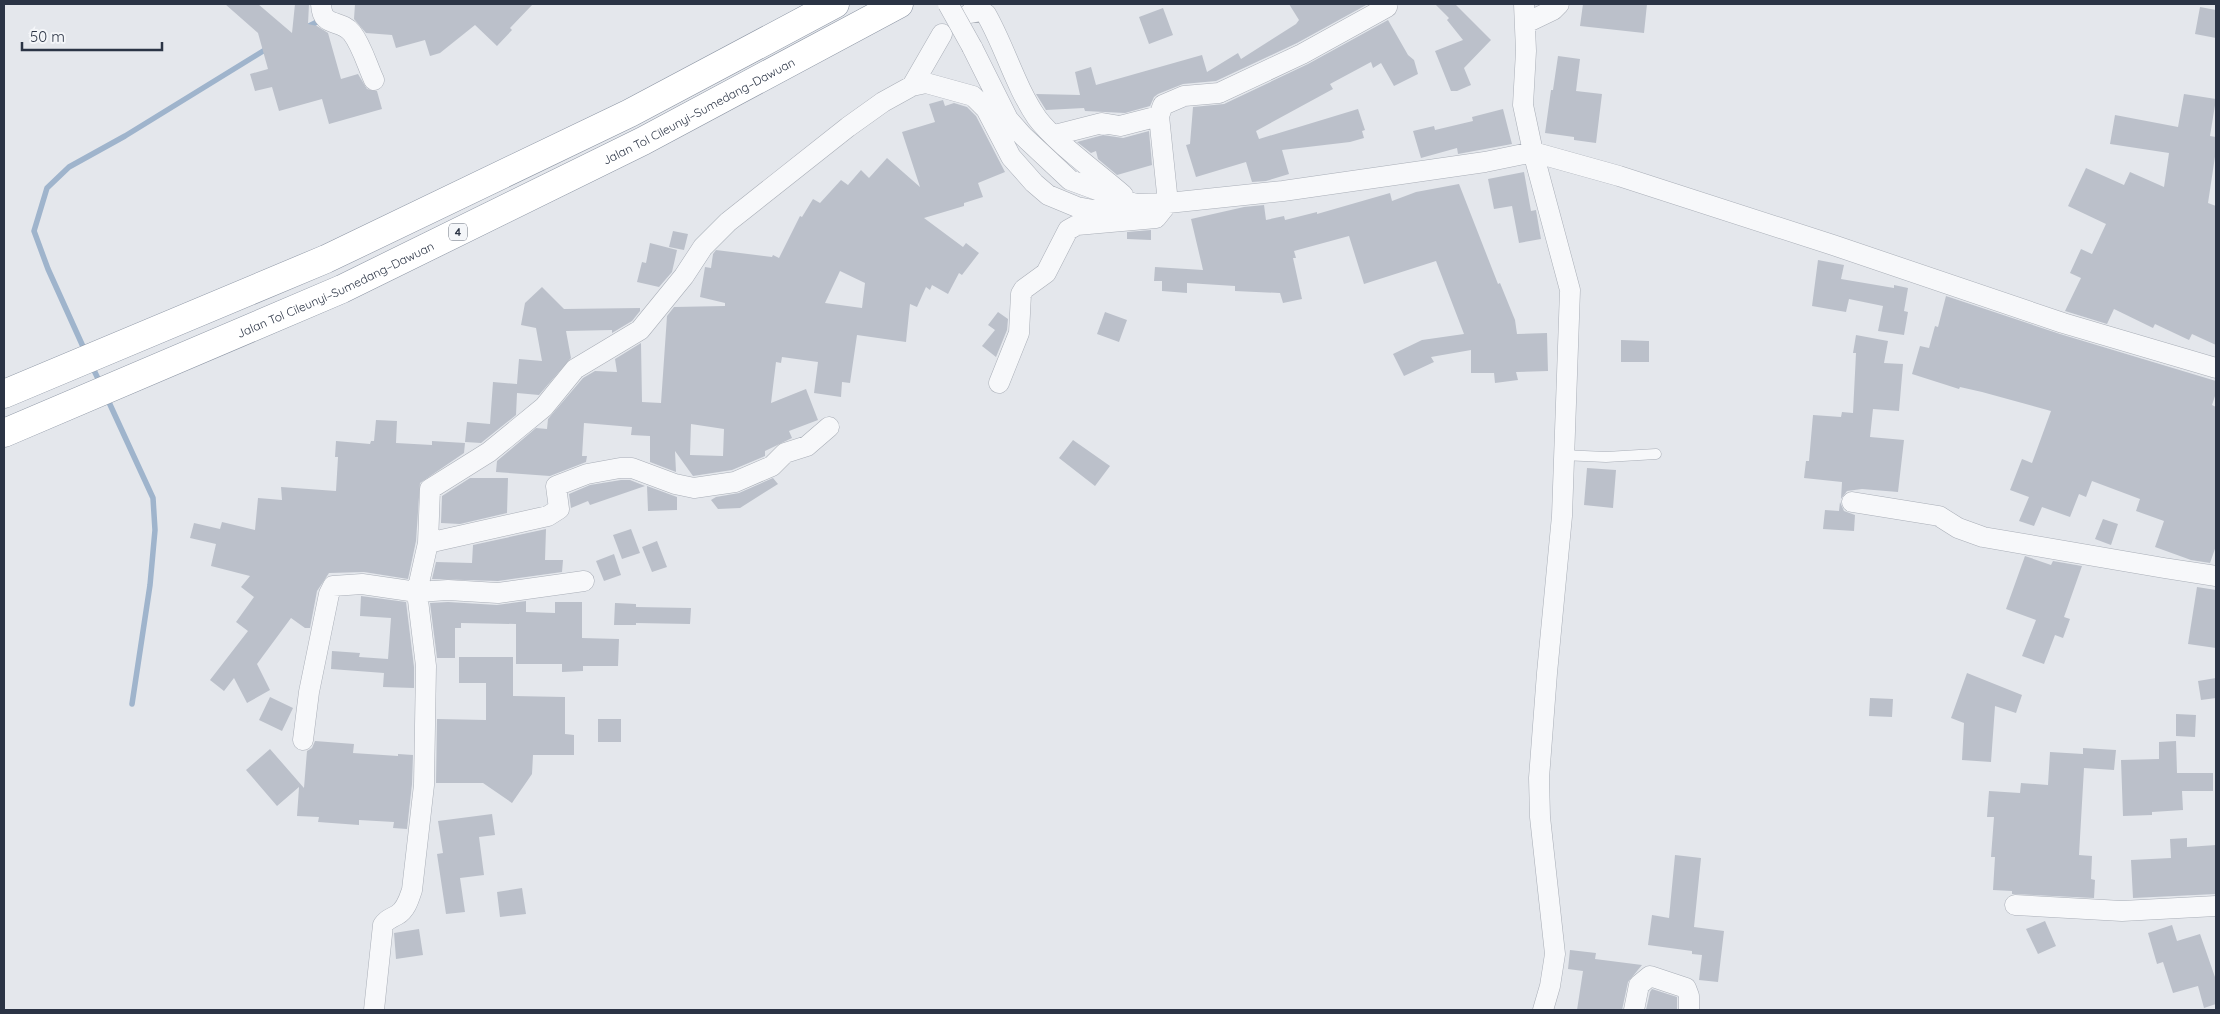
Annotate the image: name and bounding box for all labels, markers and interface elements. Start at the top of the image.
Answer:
scale bar [22,20,162,52]
text: 50 m [30,27,65,46]
street label: Jalan Tol Cileunyi–Sumedang–Dawuan [600,54,797,167]
road number: 4 [449,223,467,240]
street label: Jalan Tol Cileunyi–Sumedang–Dawuan [234,238,436,341]

